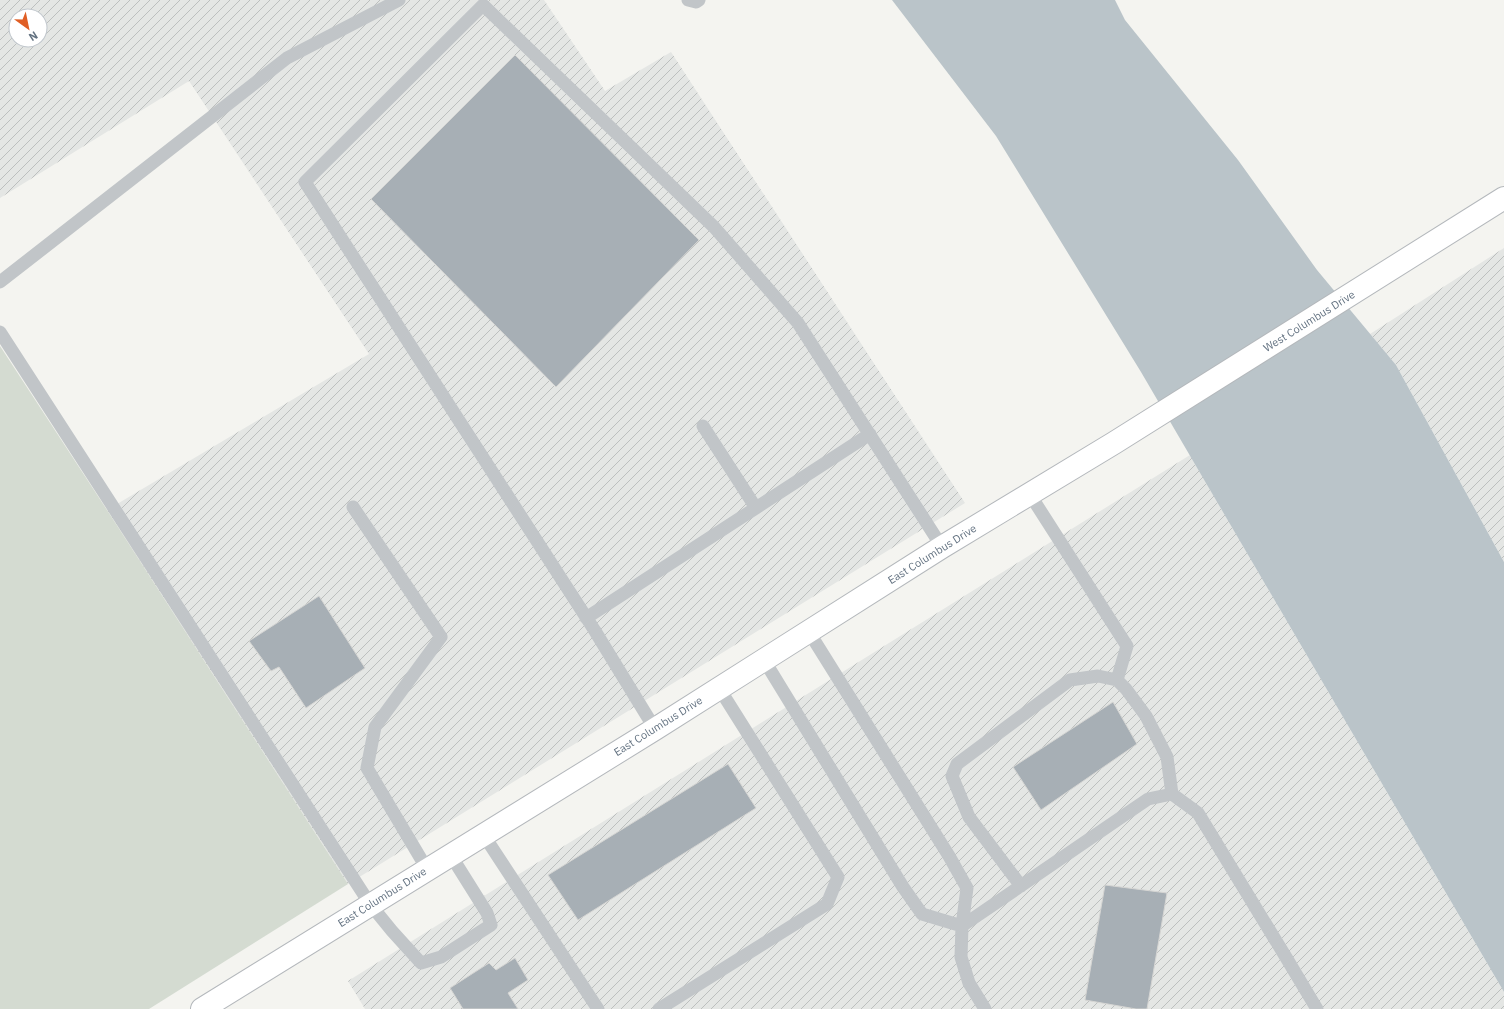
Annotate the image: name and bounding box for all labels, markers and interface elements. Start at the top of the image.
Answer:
north arrow [8,8,48,48]
text: N [26,28,41,44]
street label: West Columbus Drive [1261,287,1357,355]
street label: East Columbus Drive [885,521,979,587]
street label: East Columbus Drive [611,693,705,759]
street label: East Columbus Drive [335,864,429,930]

